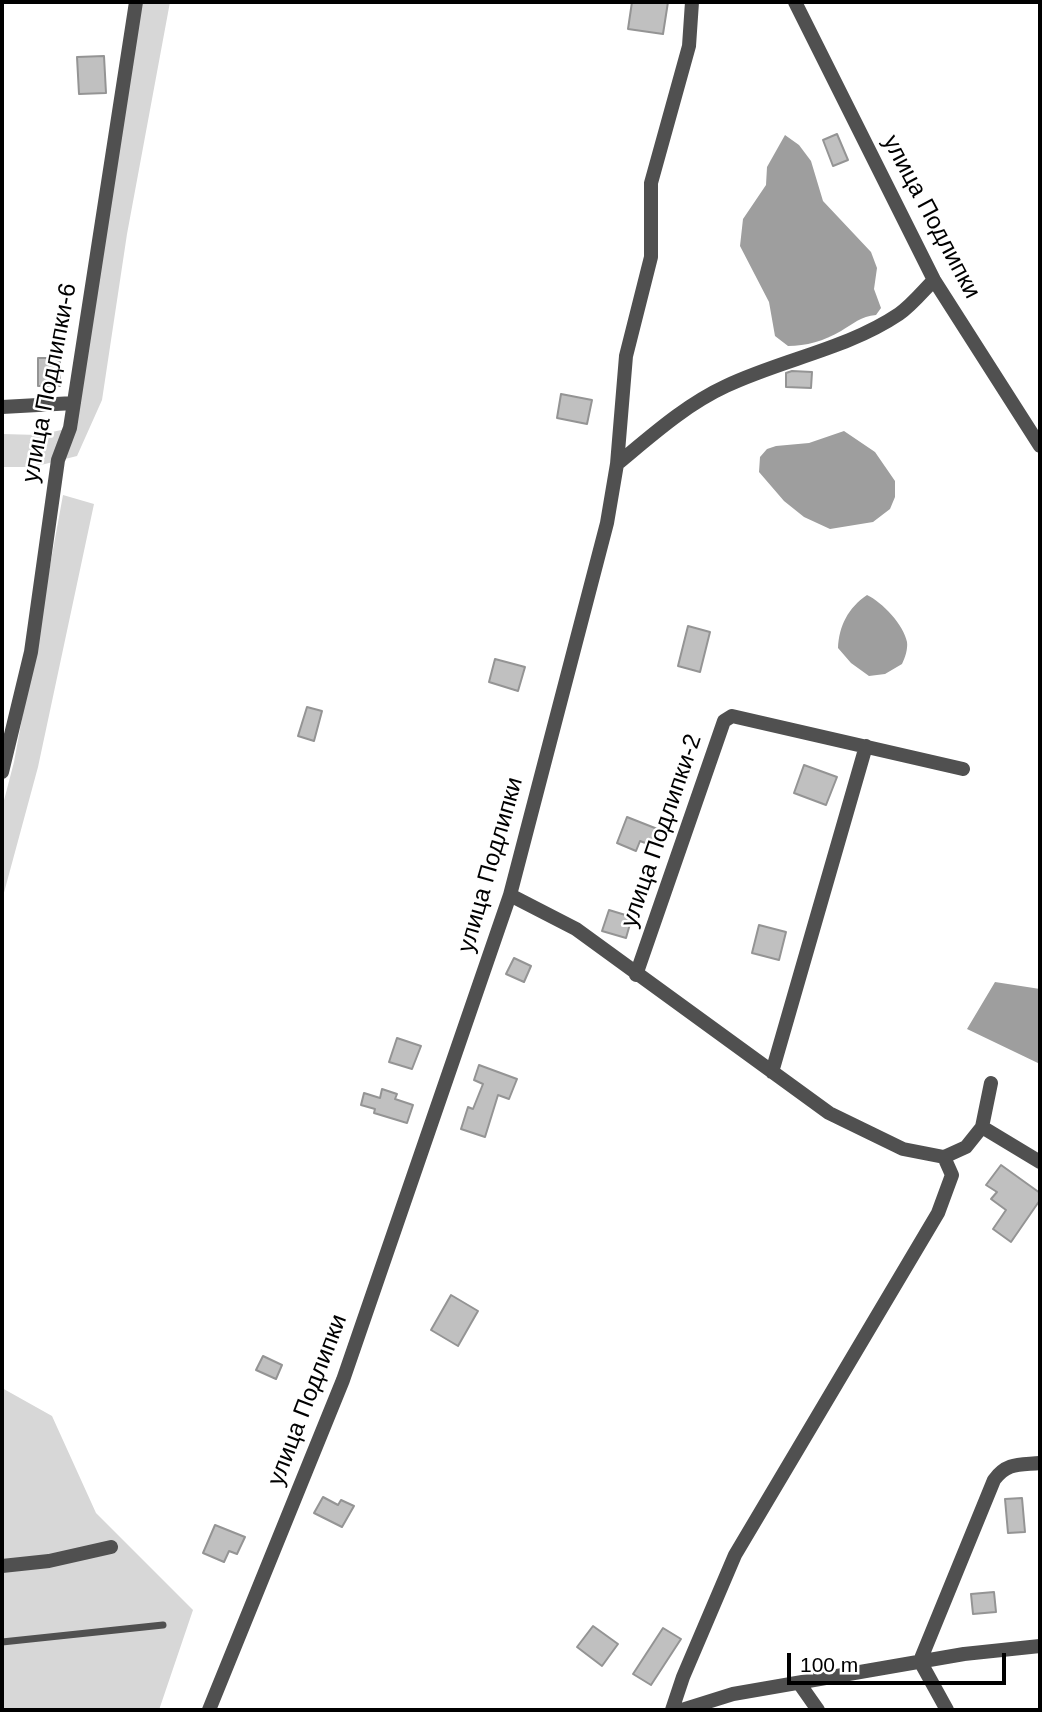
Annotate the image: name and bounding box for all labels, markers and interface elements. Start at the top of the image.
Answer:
street label: улица Подлипки [876,130,986,304]
street label: улица Подлипки-6 [17,281,83,485]
street label: улица Подлипки-2 [615,731,709,931]
street label: улица Подлипки [452,774,530,956]
street label: улица Подлипки [262,1310,354,1490]
scale bar [790,1638,1009,1682]
text: 100 m [800,1653,858,1676]

